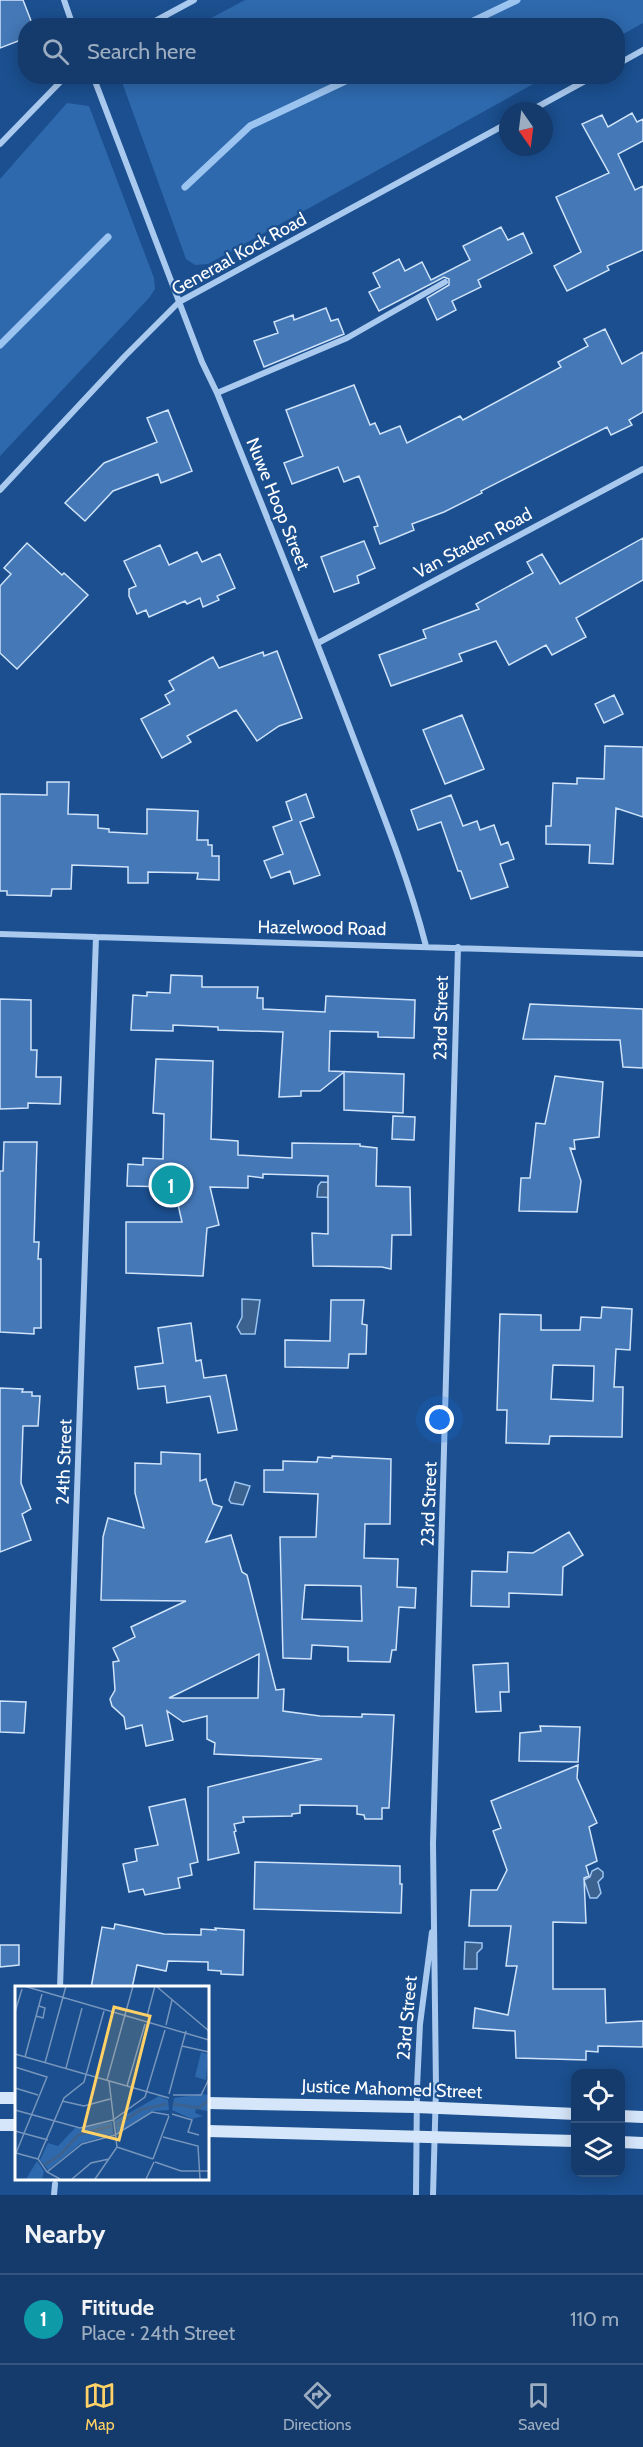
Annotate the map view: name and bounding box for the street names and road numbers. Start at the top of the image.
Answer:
street label: Generaal Kock Road [168,208,310,300]
street label: Nuwe Hoop Street [241,435,315,573]
street label: Van Staden Road [410,503,536,583]
street label: Hazelwood Road [257,916,387,940]
street label: 23rd Street [429,975,453,1061]
street label: 24th Street [52,1419,76,1505]
street label: 23rd Street [417,1461,441,1547]
street label: 23rd Street [392,1975,422,2061]
street label: Justice Mahomed Street [300,2075,483,2103]

